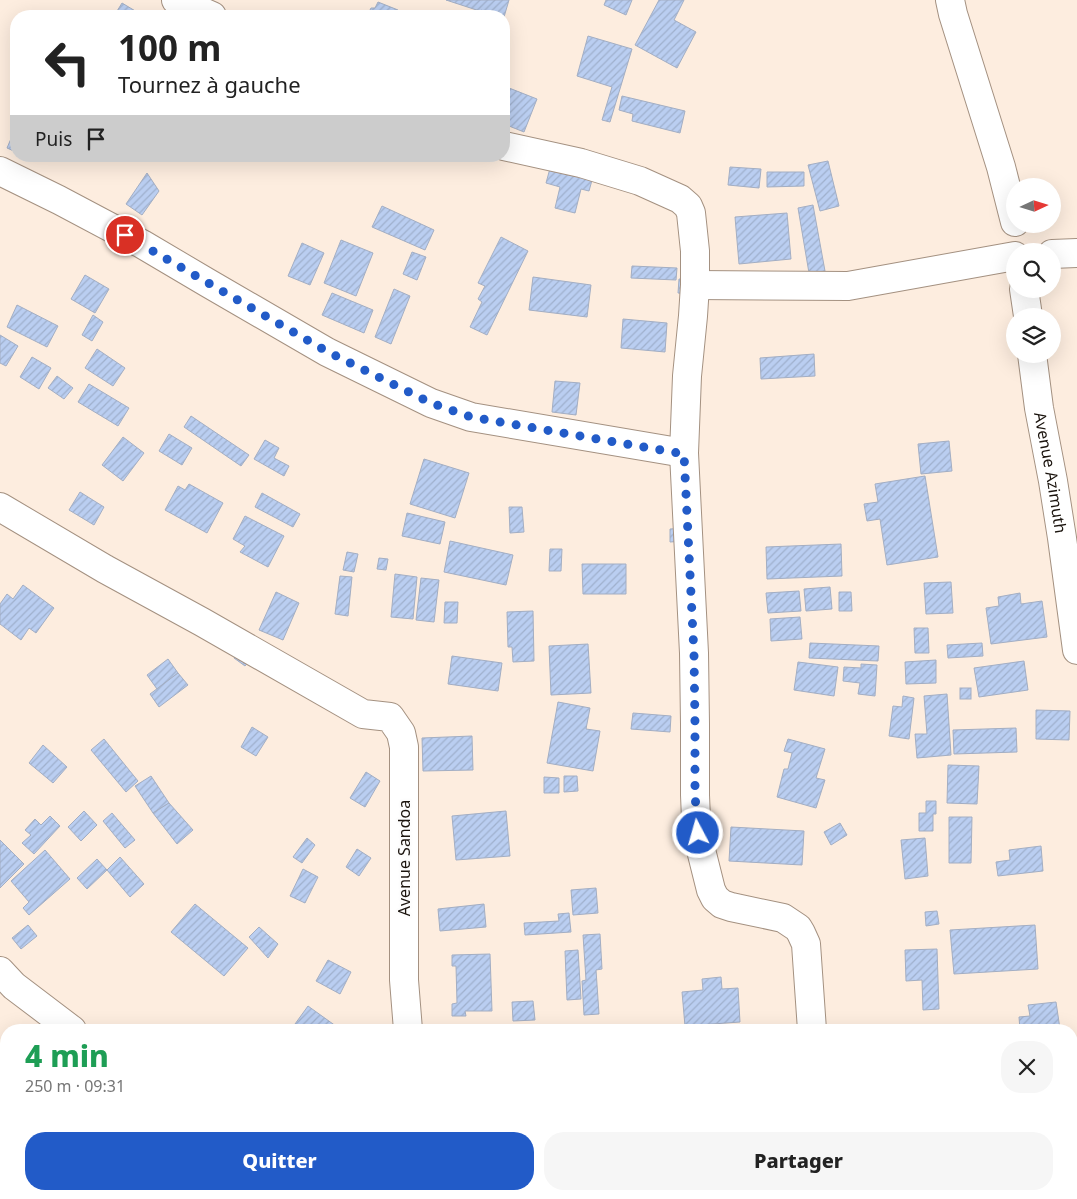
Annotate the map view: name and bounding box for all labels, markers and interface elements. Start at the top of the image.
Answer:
text: 100 m [118,24,221,71]
icon: left [35,30,100,95]
text: Tournez à gauche [118,69,301,99]
icon: arrive [82,125,110,153]
text: Puis [35,126,72,152]
north arrow [1006,178,1061,232]
map controls [1006,178,1061,363]
pin [104,214,146,256]
icon: arrive [111,221,139,249]
button: search [1006,243,1061,298]
button: layers [1006,308,1061,363]
street label: Avenue Azimuth [1029,410,1072,535]
street label: Avenue Sandoa [393,800,415,916]
position arrow [671,806,723,858]
text: 4 min [25,1035,109,1076]
button: close [1001,1041,1053,1093]
text: 250 m · 09:31 [25,1075,125,1097]
button: Quitter [25,1132,534,1190]
button: Partager [544,1132,1053,1190]

